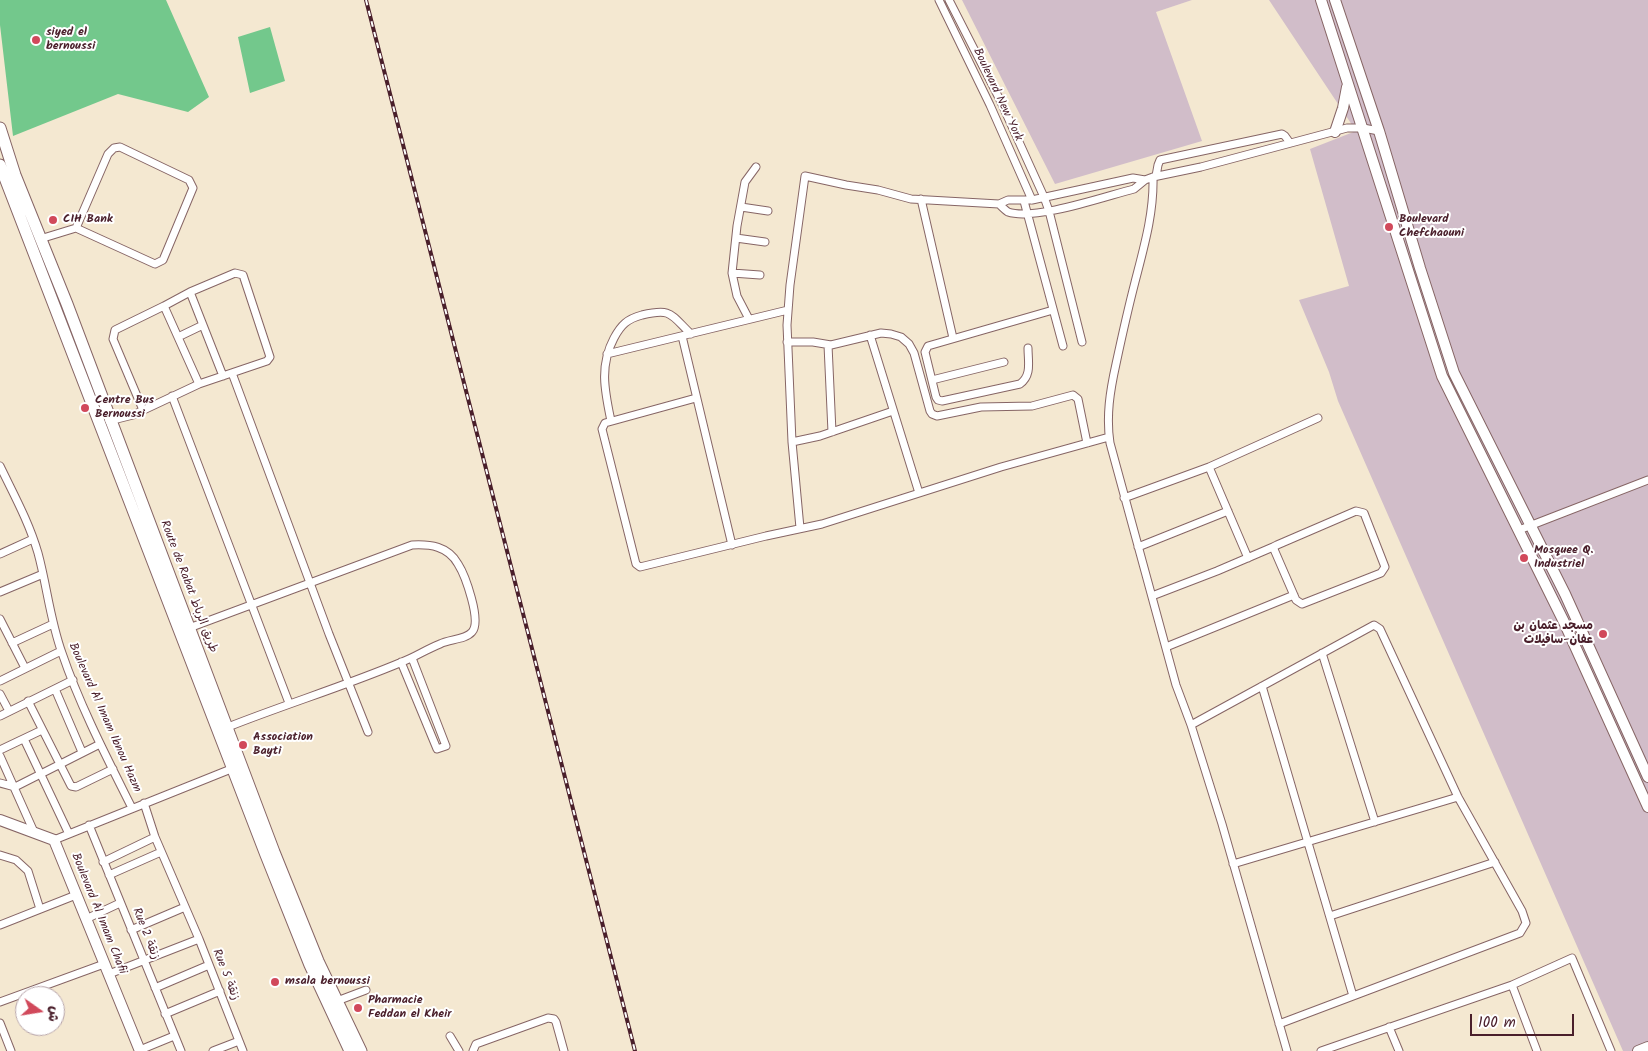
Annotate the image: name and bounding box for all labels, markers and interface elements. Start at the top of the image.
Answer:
place label: siyed el bernoussi [46,26,95,54]
marker: siyed el bernoussi [30,34,42,46]
street label: Boulevard New York [969,46,1025,144]
place label: CIH Bank [63,213,113,227]
place label: Boulevard Chefchaouni [1399,213,1464,241]
marker: CIH Bank [47,214,59,226]
marker: Boulevard Chefchaouni [1383,221,1395,233]
place label: Centre Bus Bernoussi [95,394,154,422]
marker: Centre Bus Bernoussi [79,402,91,414]
street label: Route de Rabat طريق الرباط [156,519,220,655]
place label: Mosquee Q. Industriel [1534,544,1593,572]
marker: Mosquee Q. Industriel [1518,552,1530,564]
place label: مسجد عثمان بن عفان-سافيلات [1513,620,1593,648]
marker: مسجد عثمان بن عفان-سافيلات [1597,628,1609,640]
street label: Boulevard Al Imam Ibnou Hazm [64,641,144,795]
place label: Association Bayti [253,731,313,759]
marker: Association Bayti [237,739,249,751]
street label: Boulevard Al Imam Chafii [67,851,129,977]
street label: Rue 2 زنقة [128,906,162,962]
street label: Rue 5 زنقة [208,947,242,1003]
place label: msala bernoussi [285,975,370,989]
marker: msala bernoussi [269,976,281,988]
north arrow [15,986,65,1036]
place label: Pharmacie Feddan el Kheir [368,994,452,1022]
marker: Pharmacie Feddan el Kheir [352,1002,364,1014]
text: ش [41,1004,66,1024]
scale bar [1473,1004,1577,1036]
text: 100 m [1478,1011,1516,1035]

